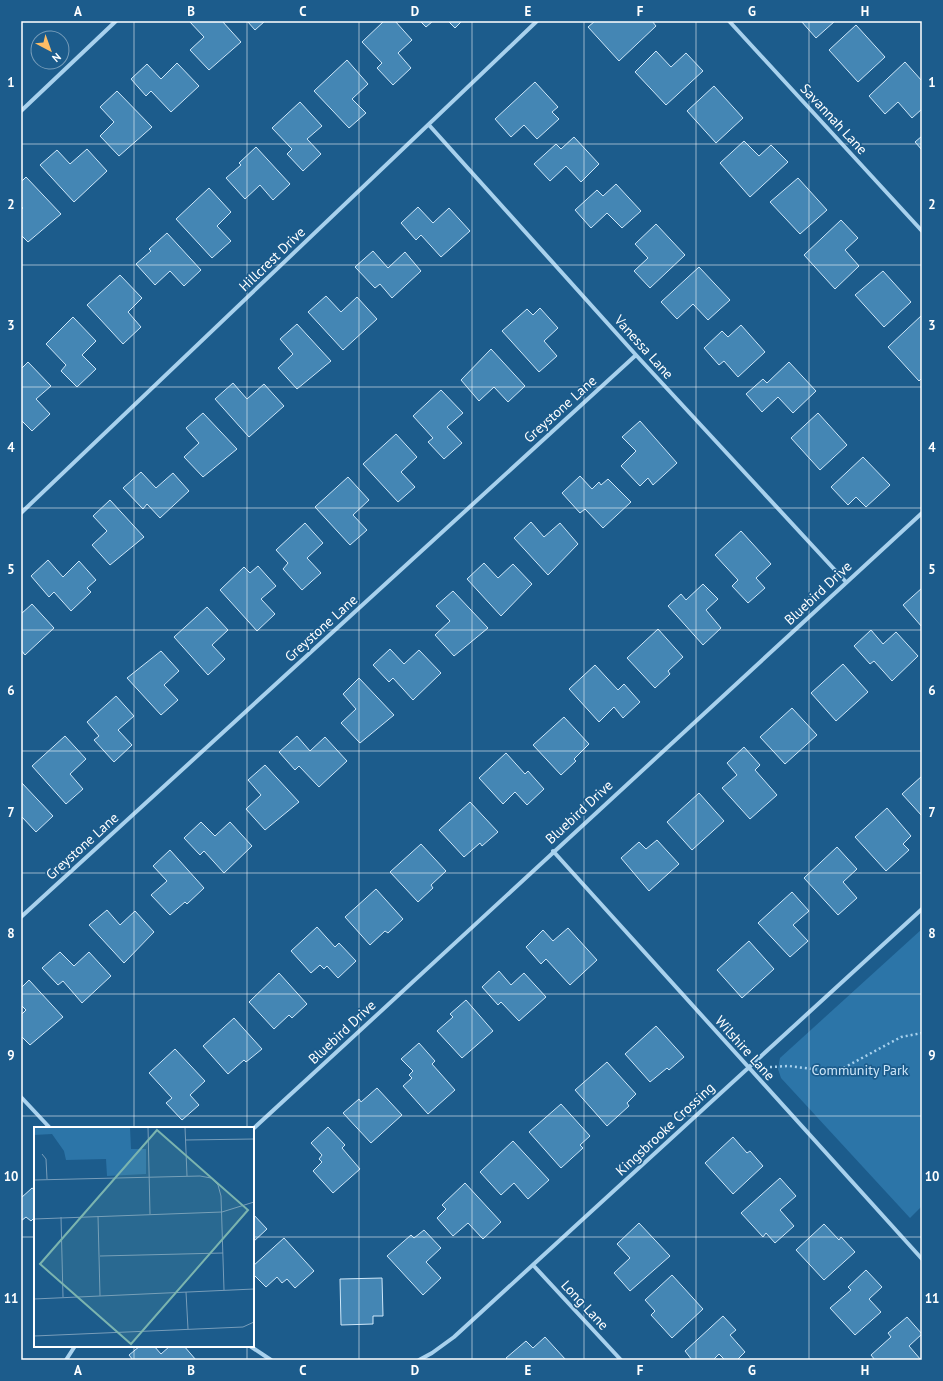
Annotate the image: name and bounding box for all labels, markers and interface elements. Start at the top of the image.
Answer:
text: A [74,3,82,20]
text: B [187,3,195,20]
text: C [299,3,307,20]
text: D [411,3,419,20]
text: E [525,3,532,20]
text: F [637,3,644,20]
text: G [748,3,756,20]
text: H [861,3,869,20]
north arrow [30,30,70,70]
text: N [49,50,64,65]
text: 1 [7,74,15,91]
text: 1 [928,74,936,91]
street label: Savannah Lane [797,80,871,158]
text: 2 [7,196,15,213]
text: 2 [928,196,936,213]
street label: Hillcrest Drive [235,223,309,295]
street label: Vanessa Lane [610,310,677,383]
text: 3 [7,317,15,334]
text: 3 [928,317,936,334]
street label: Greystone Lane [520,372,600,446]
text: 4 [7,439,15,456]
text: 4 [928,439,936,456]
street label: Bluebird Drive [781,557,855,629]
text: 5 [7,561,15,578]
text: 5 [928,561,936,578]
street label: Greystone Lane [281,591,361,665]
text: 6 [7,682,15,699]
text: 6 [928,682,936,699]
street label: Bluebird Drive [542,776,616,848]
text: 7 [7,804,15,821]
text: 7 [928,804,936,821]
street label: Greystone Lane [42,809,122,883]
text: 8 [7,925,15,942]
text: 8 [928,925,936,942]
street label: Bluebird Drive [305,996,379,1068]
street label: Wilshire Lane [711,1012,779,1084]
text: 9 [7,1047,15,1064]
text: 9 [928,1047,936,1064]
park label: Community Park [812,1061,909,1079]
street label: Kingsbrooke Crossing [612,1078,718,1180]
inset map [34,1127,254,1347]
text: 10 [4,1168,18,1185]
text: 10 [925,1168,939,1185]
street label: Long Lane [557,1276,613,1334]
text: 11 [4,1290,18,1307]
text: 11 [925,1290,939,1307]
text: A [74,1362,82,1379]
text: B [187,1362,195,1379]
text: C [299,1362,307,1379]
text: D [411,1362,419,1379]
text: E [525,1362,532,1379]
text: F [637,1362,644,1379]
text: G [748,1362,756,1379]
text: H [861,1362,869,1379]

